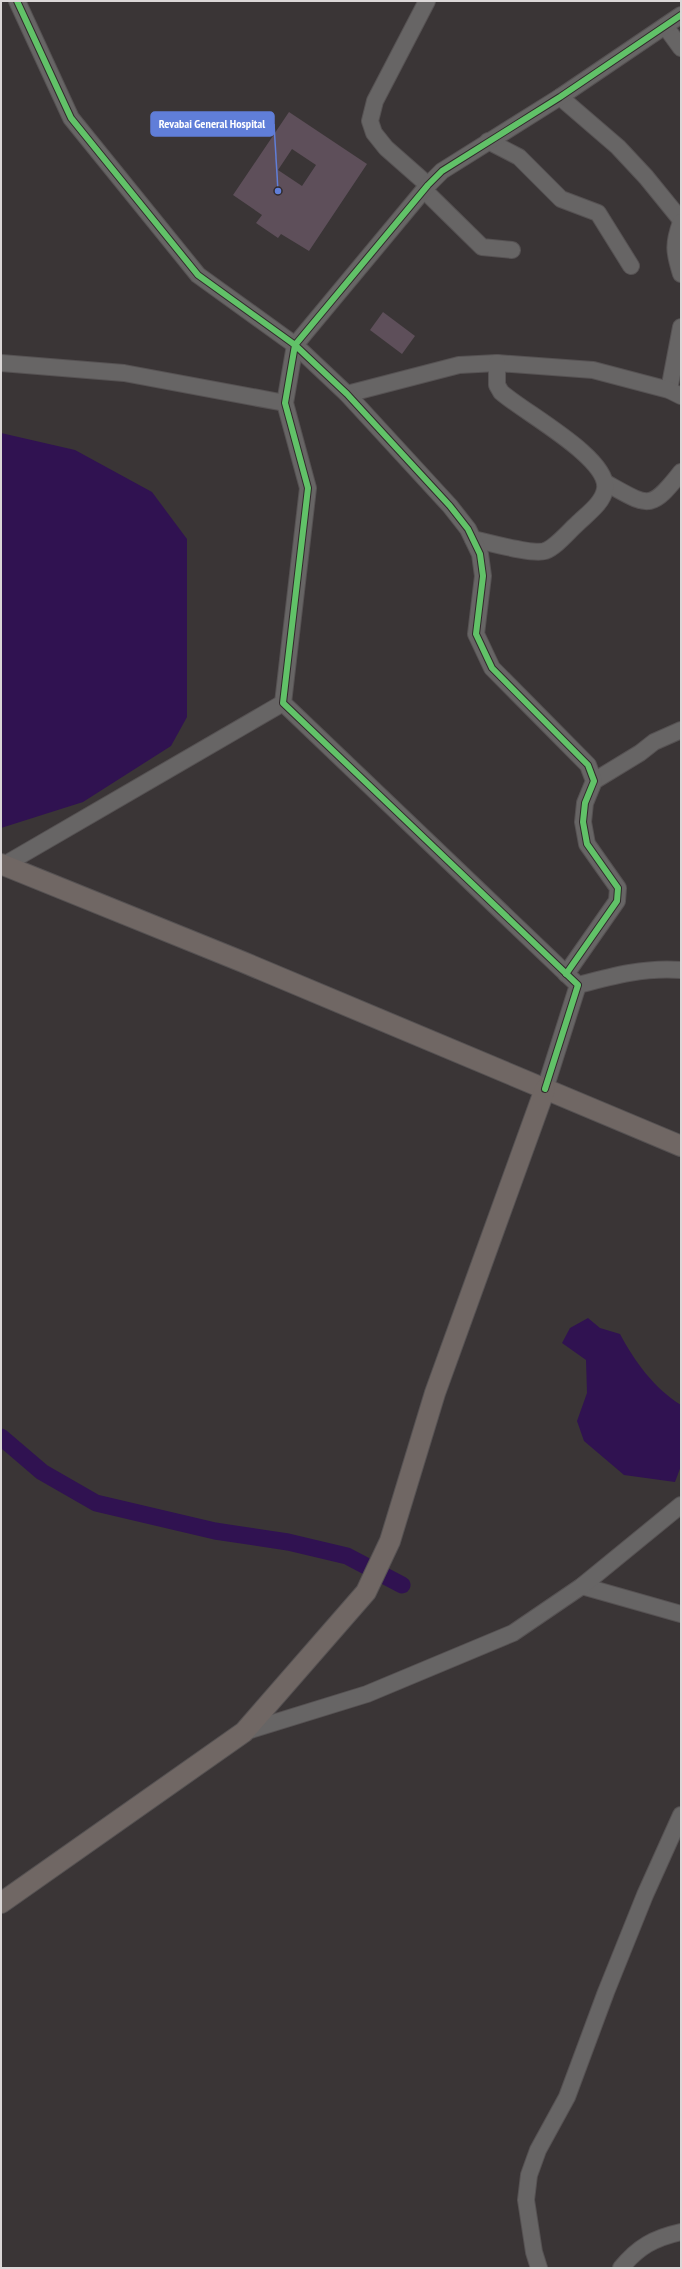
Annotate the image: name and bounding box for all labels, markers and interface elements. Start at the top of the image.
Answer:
callout: Revabai General Hospital [151,112,274,136]
text: Revabai General Hospital [159,116,265,131]

